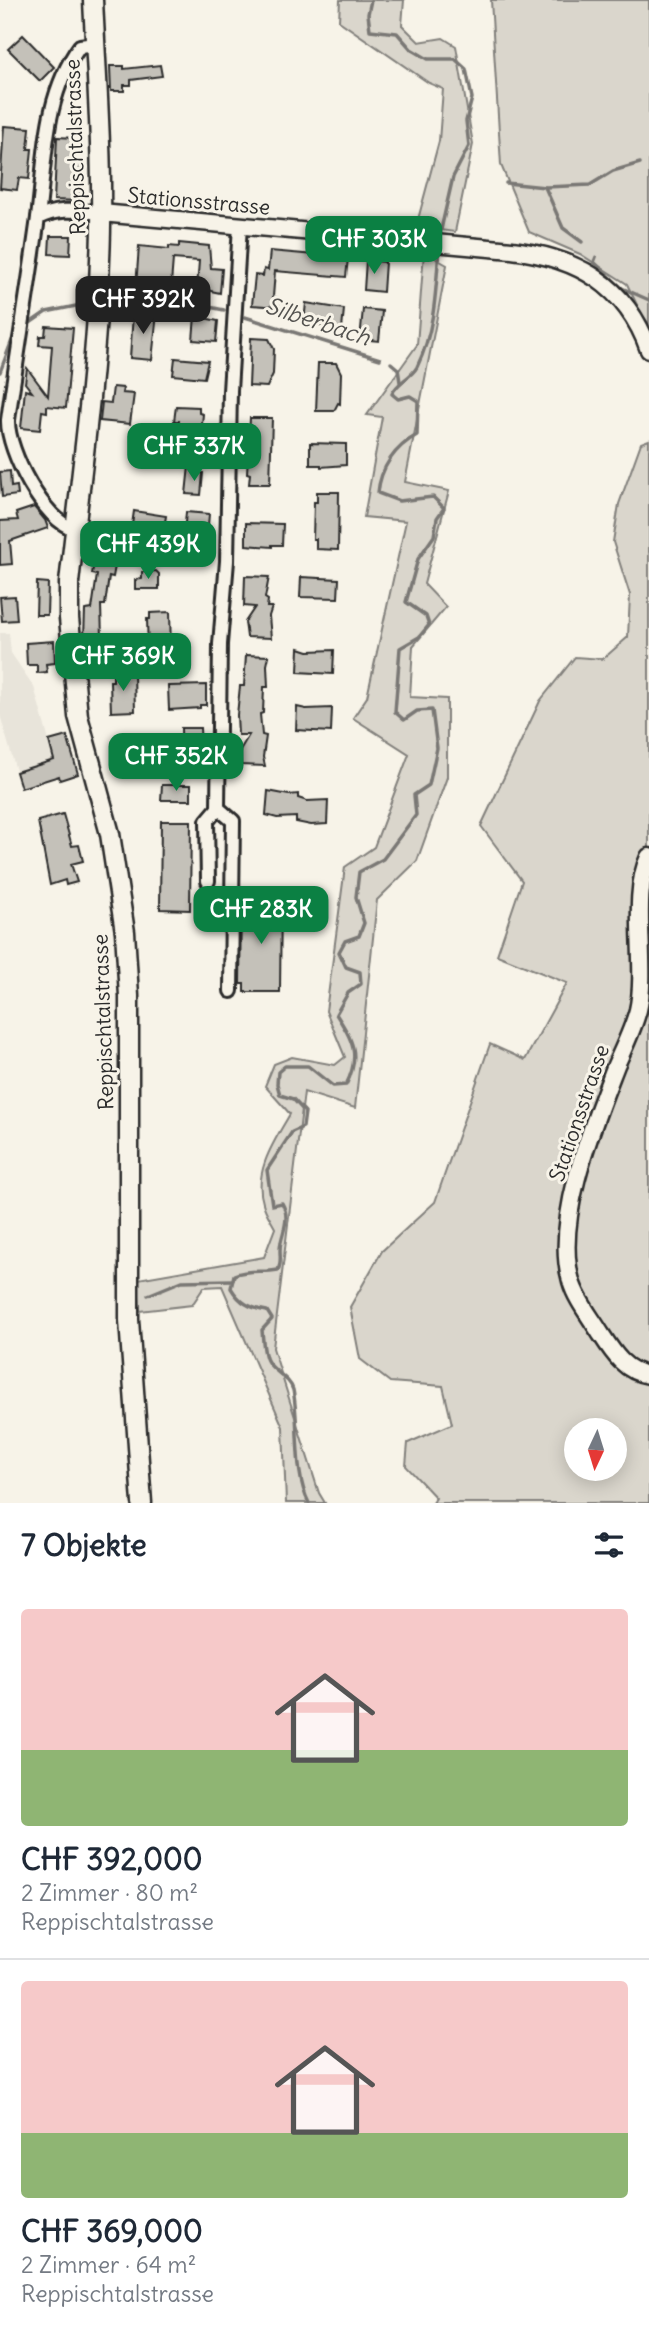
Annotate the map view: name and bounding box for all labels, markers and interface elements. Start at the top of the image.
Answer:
street label: Reppischtalstrasse [58,58,92,236]
street label: Stationsstrasse [127,181,271,221]
pin: CHF 303K [302,216,446,276]
text: CHF 303K [321,224,427,253]
pin: CHF 392K [71,276,215,336]
text: CHF 392K [91,284,195,313]
water label: Silberbach [262,290,375,352]
pin: CHF 337K [122,424,266,483]
text: CHF 337K [143,431,245,460]
pin: CHF 439K [76,522,220,581]
text: CHF 439K [96,529,200,558]
pin: CHF 369K [51,634,195,693]
text: CHF 369K [71,641,175,670]
pin: CHF 352K [104,734,248,793]
text: CHF 352K [124,741,228,770]
pin: CHF 283K [189,886,333,946]
text: CHF 283K [209,894,313,923]
street label: Reppischtalstrasse [86,933,120,1111]
street label: Stationsstrasse [543,1041,615,1185]
north arrow [564,1418,626,1480]
map controls [564,1418,627,1481]
text: 7 Objekte [21,1526,147,1564]
icon: filters [590,1526,628,1564]
icon: home [262,1655,388,1781]
text: CHF 392,000 [21,1840,202,1878]
text: 2 Zimmer · 80 m² [21,1878,198,1907]
text: Reppischtalstrasse [21,1907,214,1936]
icon: home [262,2027,388,2153]
text: CHF 369,000 [21,2212,203,2250]
text: 2 Zimmer · 64 m² [21,2250,196,2279]
text: Reppischtalstrasse [21,2279,214,2308]

